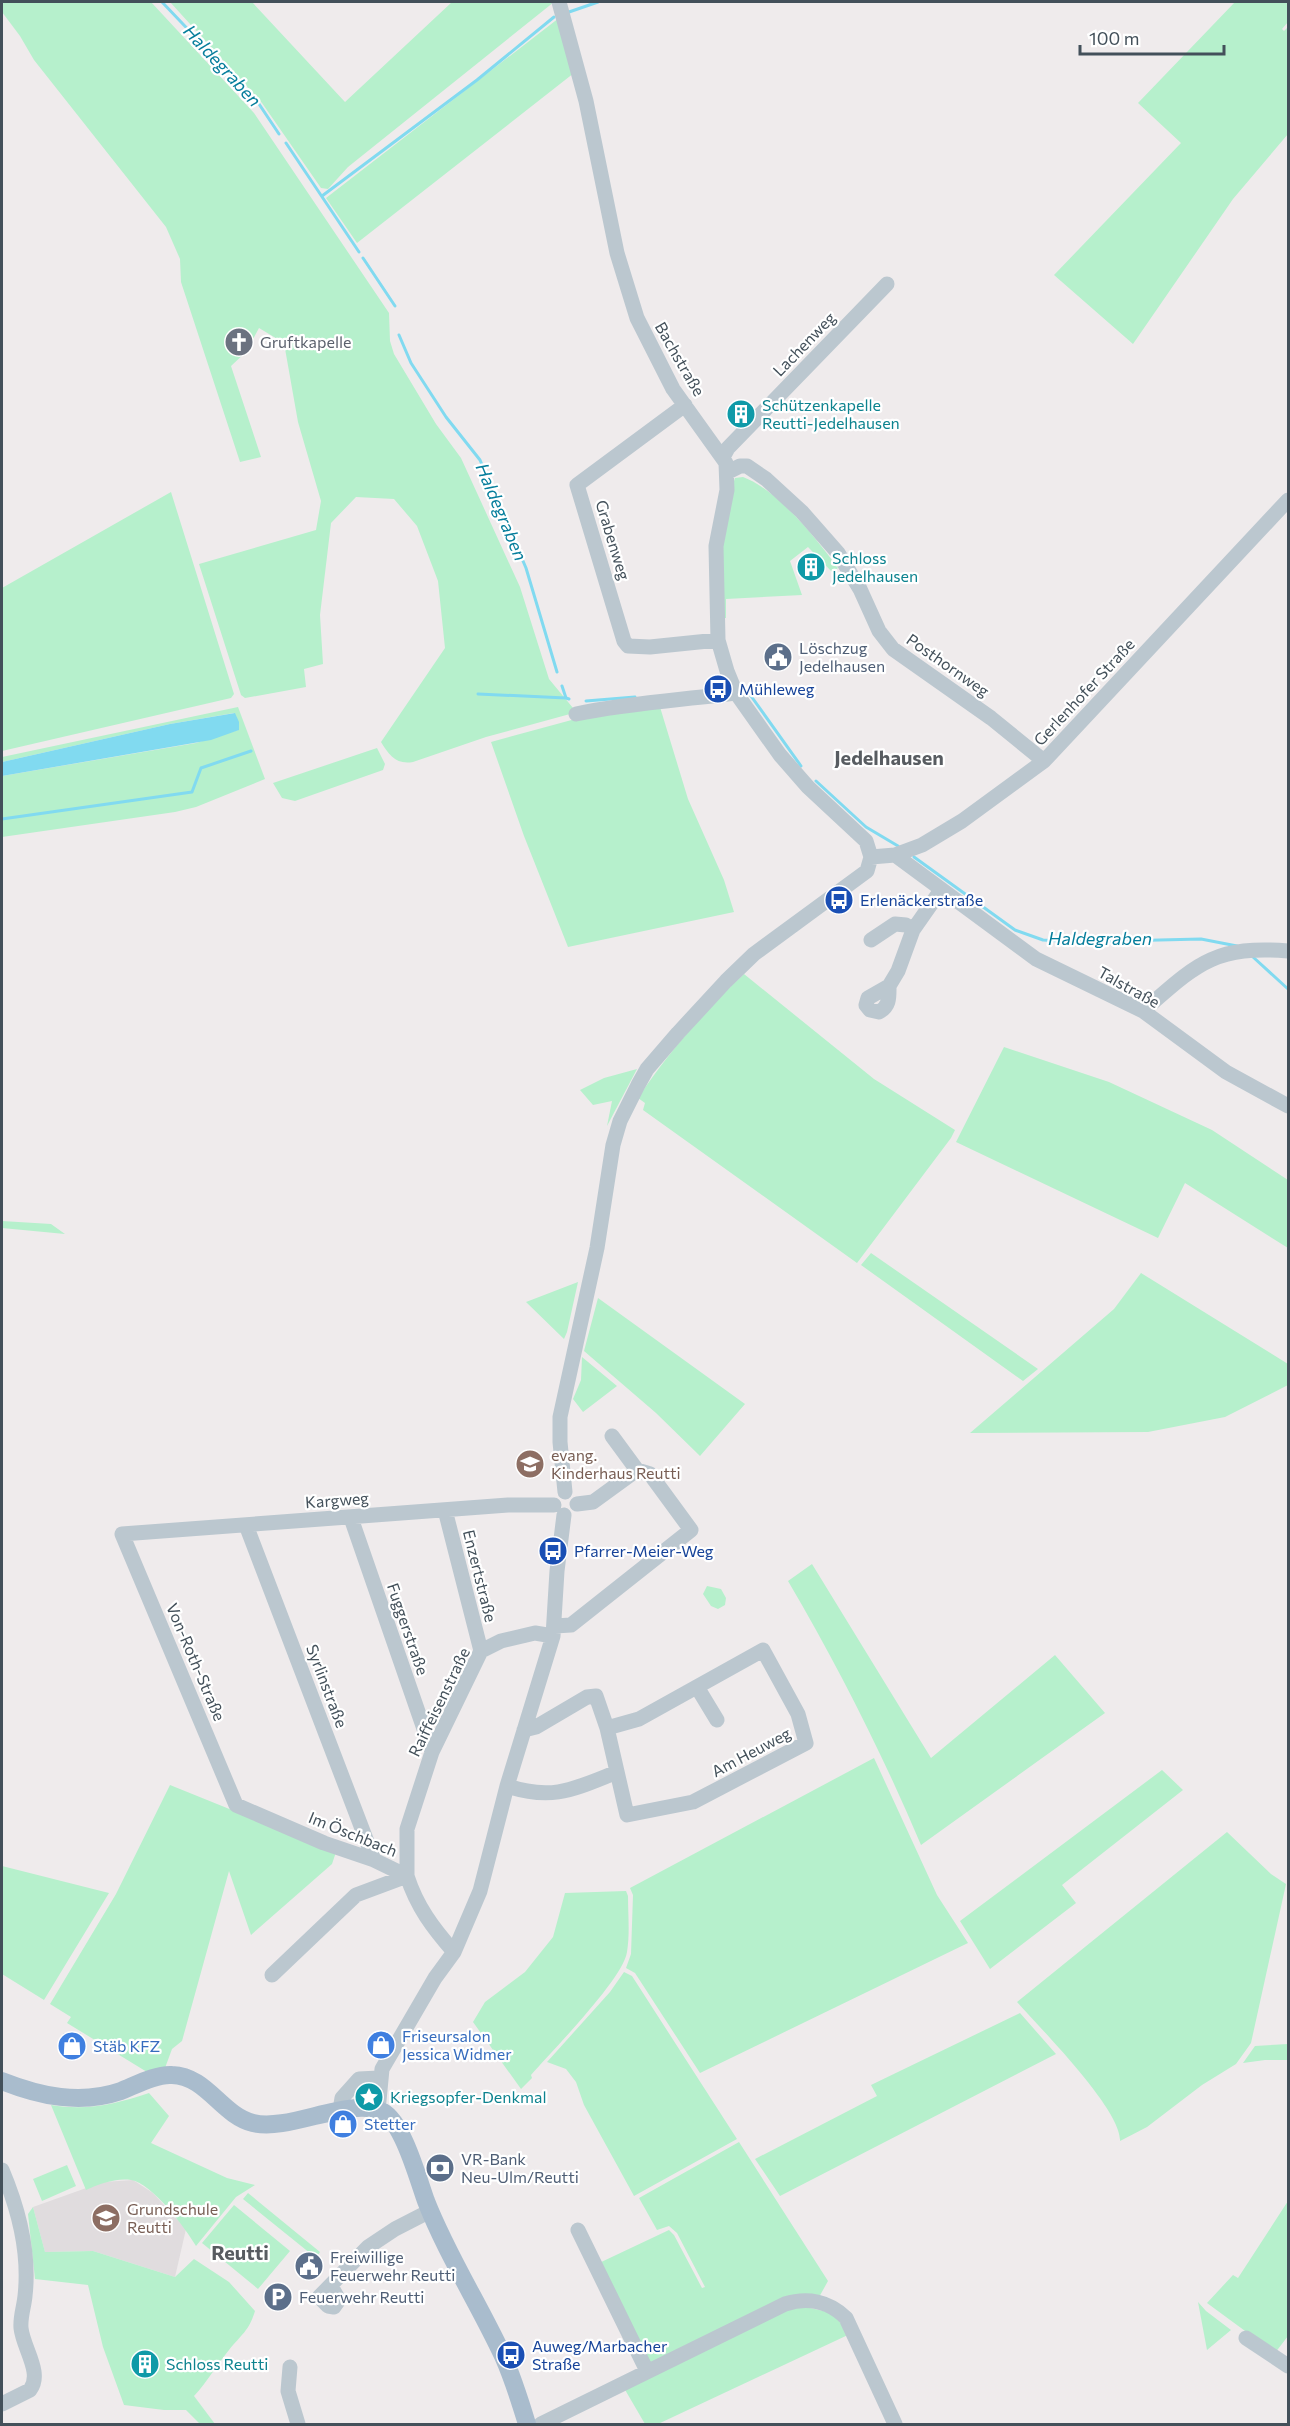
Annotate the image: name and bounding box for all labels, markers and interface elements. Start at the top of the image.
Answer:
scale bar [1080,18,1224,56]
water label: Haldegraben [179,20,266,111]
text: 100 m [1089,27,1139,49]
street label: Lachenweg [768,307,839,380]
street label: Bachstraße [652,318,709,399]
church icon: Gruftkapelle [223,326,255,358]
place label: Gruftkapelle [260,332,351,351]
place label: Schützenkapelle Reutti-Jedelhausen [762,395,900,432]
building icon: Schützenkapelle Reutti-Jedelhausen [725,398,757,430]
water label: Haldegraben [471,459,532,564]
street label: Grabenweg [592,497,635,583]
place label: Schloss Jedelhausen [832,548,918,585]
building icon: Schloss Jedelhausen [795,551,827,583]
street label: Posthornweg [903,629,994,700]
street label: Gerlenhofer Straße [1029,634,1138,749]
place label: Löschzug Jedelhausen [799,638,885,675]
public building icon: Löschzug Jedelhausen [762,641,794,673]
bus stop icon: Mühleweg [702,673,734,705]
place label: Mühleweg [739,679,815,698]
district label: Jedelhausen [834,745,944,769]
bus stop icon: Erlenäckerstraße [823,884,855,916]
place label: Erlenäckerstraße [860,890,983,909]
water label: Haldegraben [1048,927,1152,949]
street label: Talstraße [1095,962,1164,1011]
place label: evang. Kinderhaus Reutti [551,1445,681,1482]
school or university icon: evang. Kinderhaus Reutti [514,1448,546,1480]
street label: Kargweg [304,1488,370,1511]
street label: Enzertstraße [460,1528,501,1624]
bus stop icon: Pfarrer-Meier-Weg [537,1535,569,1567]
place label: Pfarrer-Meier-Weg [574,1541,714,1560]
street label: Fuggerstraße [384,1580,433,1677]
street label: Von-Roth-Straße [163,1600,230,1724]
street label: Syrlinstraße [303,1642,352,1730]
street label: Raiffeisenstraße [404,1644,473,1759]
street label: Am Heuweg [708,1723,794,1780]
street label: Im Öschbach [306,1807,400,1860]
place label: Friseursalon Jessica Widmer [402,2026,512,2063]
shop icon: Friseursalon Jessica Widmer [365,2029,397,2061]
shop icon: Stäb KFZ [56,2030,88,2062]
place label: Stäb KFZ [93,2036,160,2055]
place icon: Kriegsopfer-Denkmal [353,2081,385,2113]
place label: Kriegsopfer-Denkmal [390,2087,547,2106]
shop icon: Stetter [327,2108,359,2140]
place label: Stetter [364,2114,416,2133]
place label: VR-Bank Neu-Ulm/Reutti [461,2149,579,2186]
bank icon: VR-Bank Neu-Ulm/Reutti [424,2152,456,2184]
place label: Grundschule Reutti [127,2199,218,2236]
school or university icon: Grundschule Reutti [90,2202,122,2234]
district label: Reutti [211,2240,269,2264]
place label: Freiwillige Feuerwehr Reutti [330,2247,455,2284]
public building icon: Freiwillige Feuerwehr Reutti [293,2250,325,2282]
parking icon: Feuerwehr Reutti [262,2281,294,2313]
place label: Feuerwehr Reutti [299,2287,424,2306]
place label: Auweg/Marbacher Straße [532,2336,668,2373]
bus stop icon: Auweg/Marbacher Straße [495,2339,527,2371]
building icon: Schloss Reutti [129,2348,161,2380]
place label: Schloss Reutti [166,2354,268,2373]

